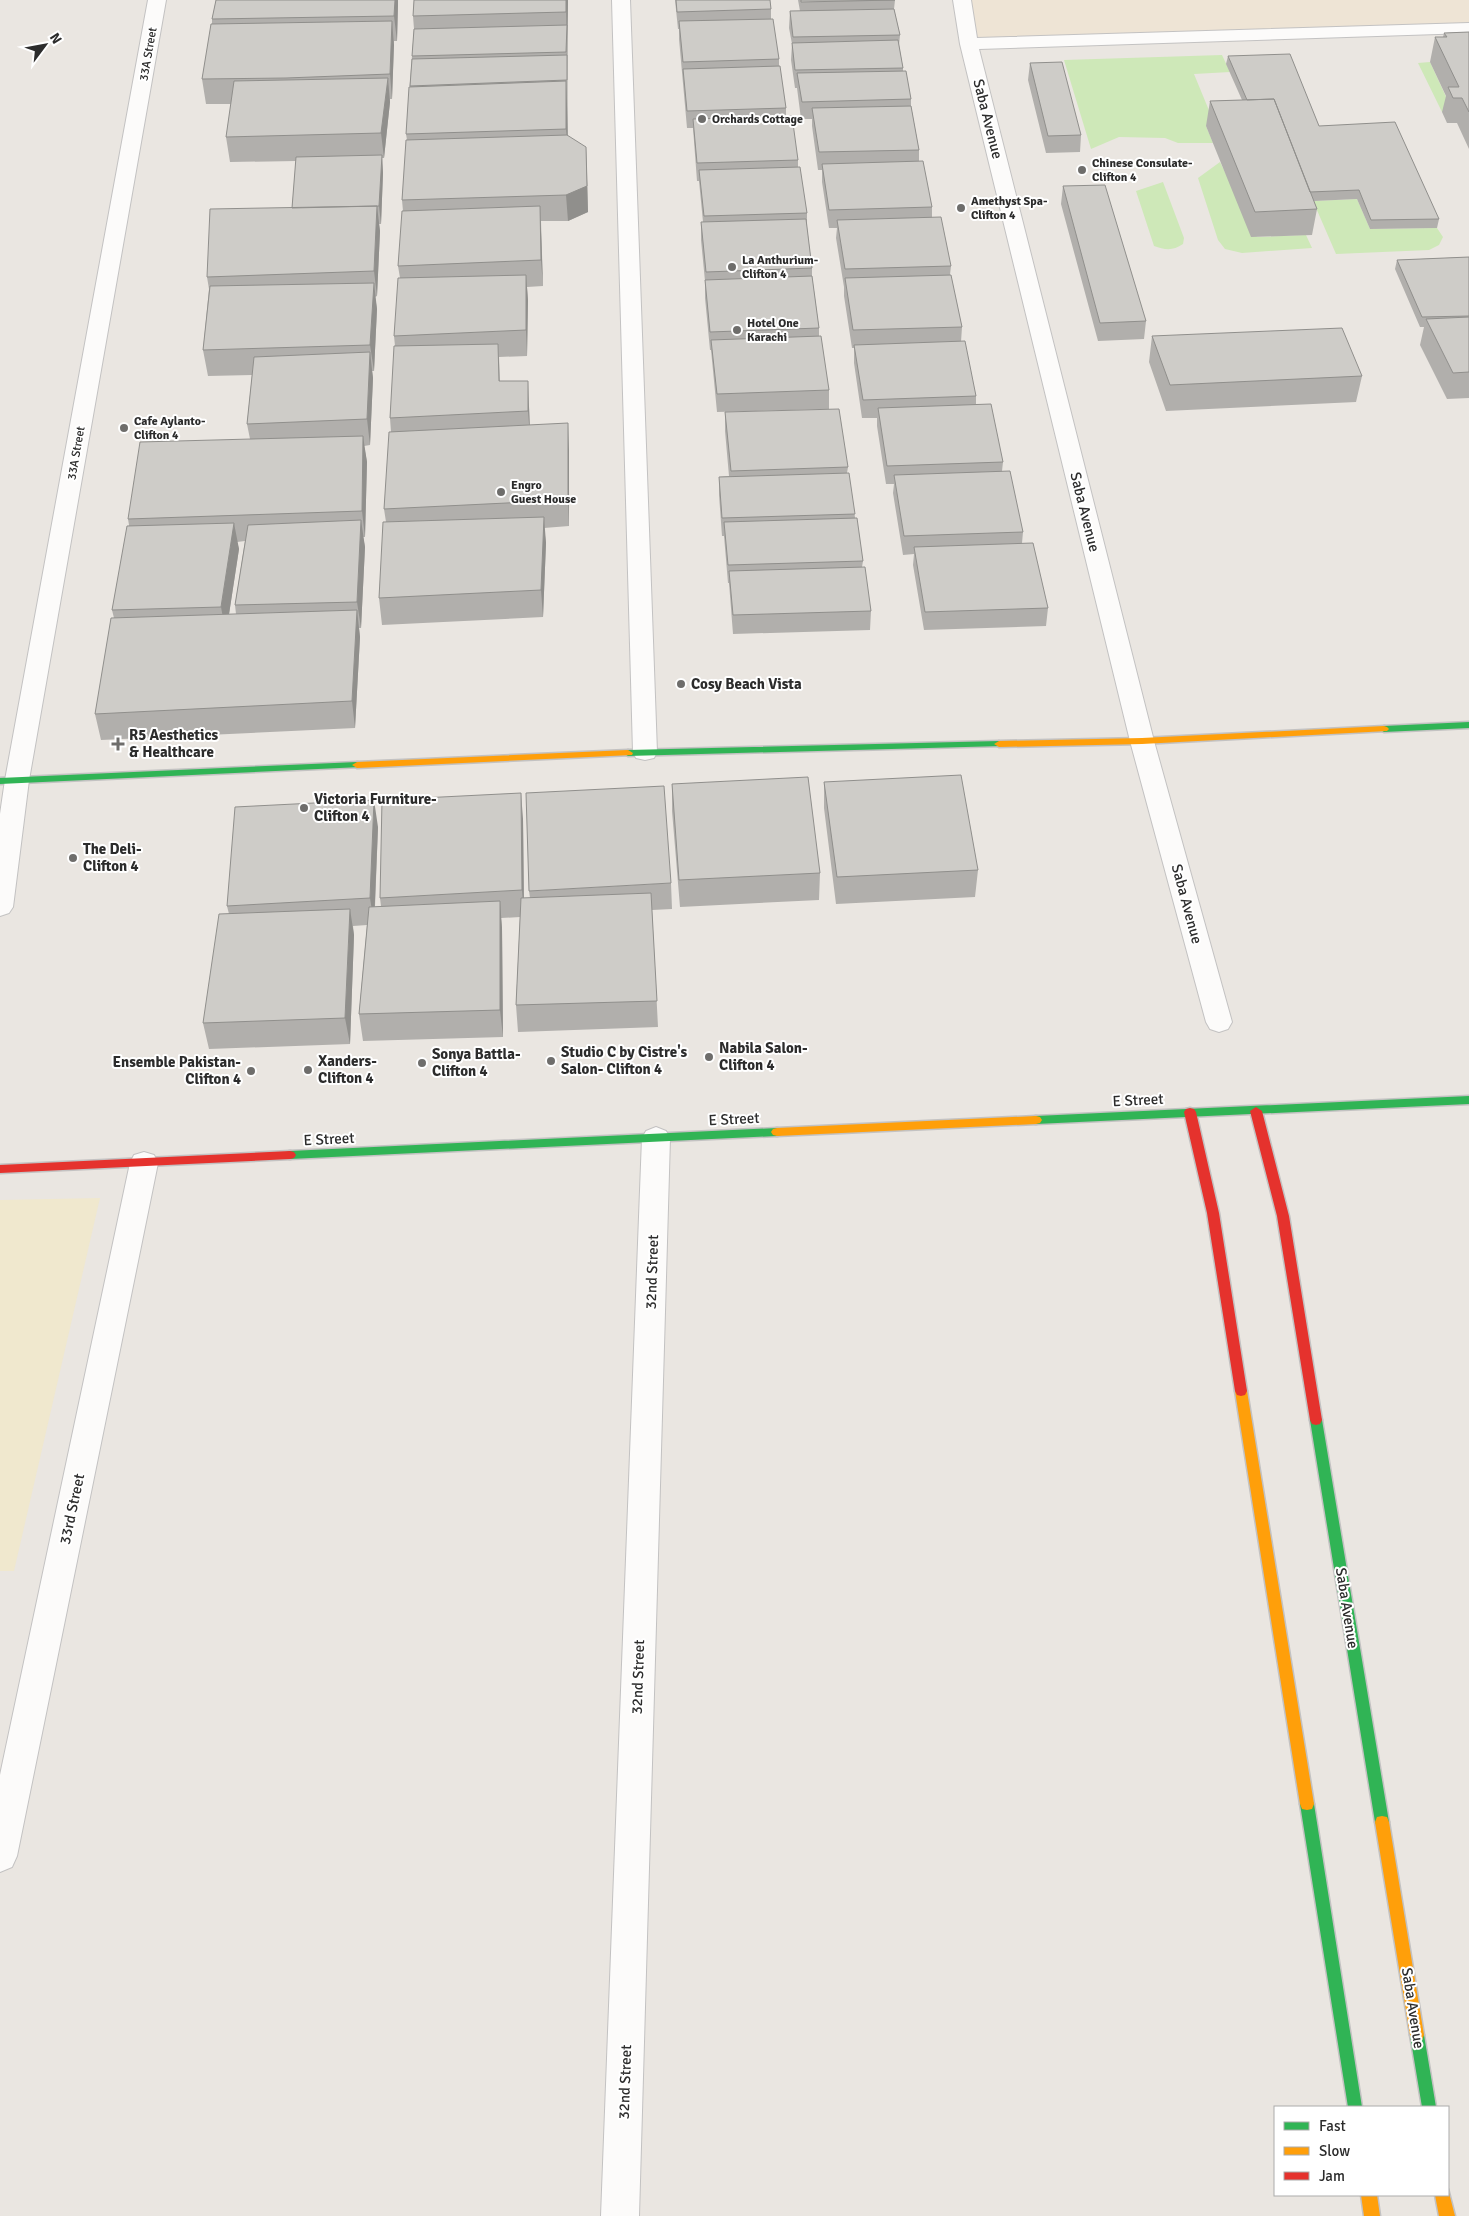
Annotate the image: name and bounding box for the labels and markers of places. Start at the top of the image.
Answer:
place label: Orchards Cottage [712,112,803,127]
marker: Orchards Cottage [696,113,708,125]
place label: Chinese Consulate- Clifton 4 [1092,156,1193,185]
marker: Chinese Consulate- Clifton 4 [1076,164,1088,176]
place label: Amethyst Spa- Clifton 4 [971,194,1048,223]
marker: Amethyst Spa- Clifton 4 [955,202,967,214]
place label: La Anthurium- Clifton 4 [742,253,819,282]
marker: La Anthurium- Clifton 4 [726,261,738,273]
place label: Hotel One Karachi [747,316,799,345]
marker: Hotel One Karachi [731,324,743,336]
place label: Cafe Aylanto- Clifton 4 [134,414,206,443]
marker: Cafe Aylanto- Clifton 4 [118,422,130,434]
place label: Engro Guest House [511,478,576,507]
marker: Engro Guest House [495,486,507,498]
place label: Cosy Beach Vista [691,675,802,693]
marker: Cosy Beach Vista [675,678,687,690]
place label: R5 Aesthetics & Healthcare [129,726,219,761]
marker: R5 Aesthetics & Healthcare [111,737,125,751]
place label: Victoria Furniture- Clifton 4 [314,790,437,825]
marker: Victoria Furniture- Clifton 4 [298,802,310,814]
place label: The Deli- Clifton 4 [83,840,142,875]
marker: The Deli- Clifton 4 [67,852,79,864]
place label: Nabila Salon- Clifton 4 [719,1039,808,1074]
place label: Studio C by Cistre's Salon- Clifton 4 [561,1043,688,1078]
place label: Sonya Battla- Clifton 4 [432,1045,521,1080]
marker: Nabila Salon- Clifton 4 [703,1051,715,1063]
place label: Xanders- Clifton 4 [318,1052,377,1087]
place label: Ensemble Pakistan- Clifton 4 [112,1053,241,1088]
marker: Studio C by Cistre's Salon- Clifton 4 [545,1055,557,1067]
marker: Sonya Battla- Clifton 4 [416,1057,428,1069]
marker: Xanders- Clifton 4 [302,1064,314,1076]
marker: Ensemble Pakistan- Clifton 4 [245,1065,257,1077]

